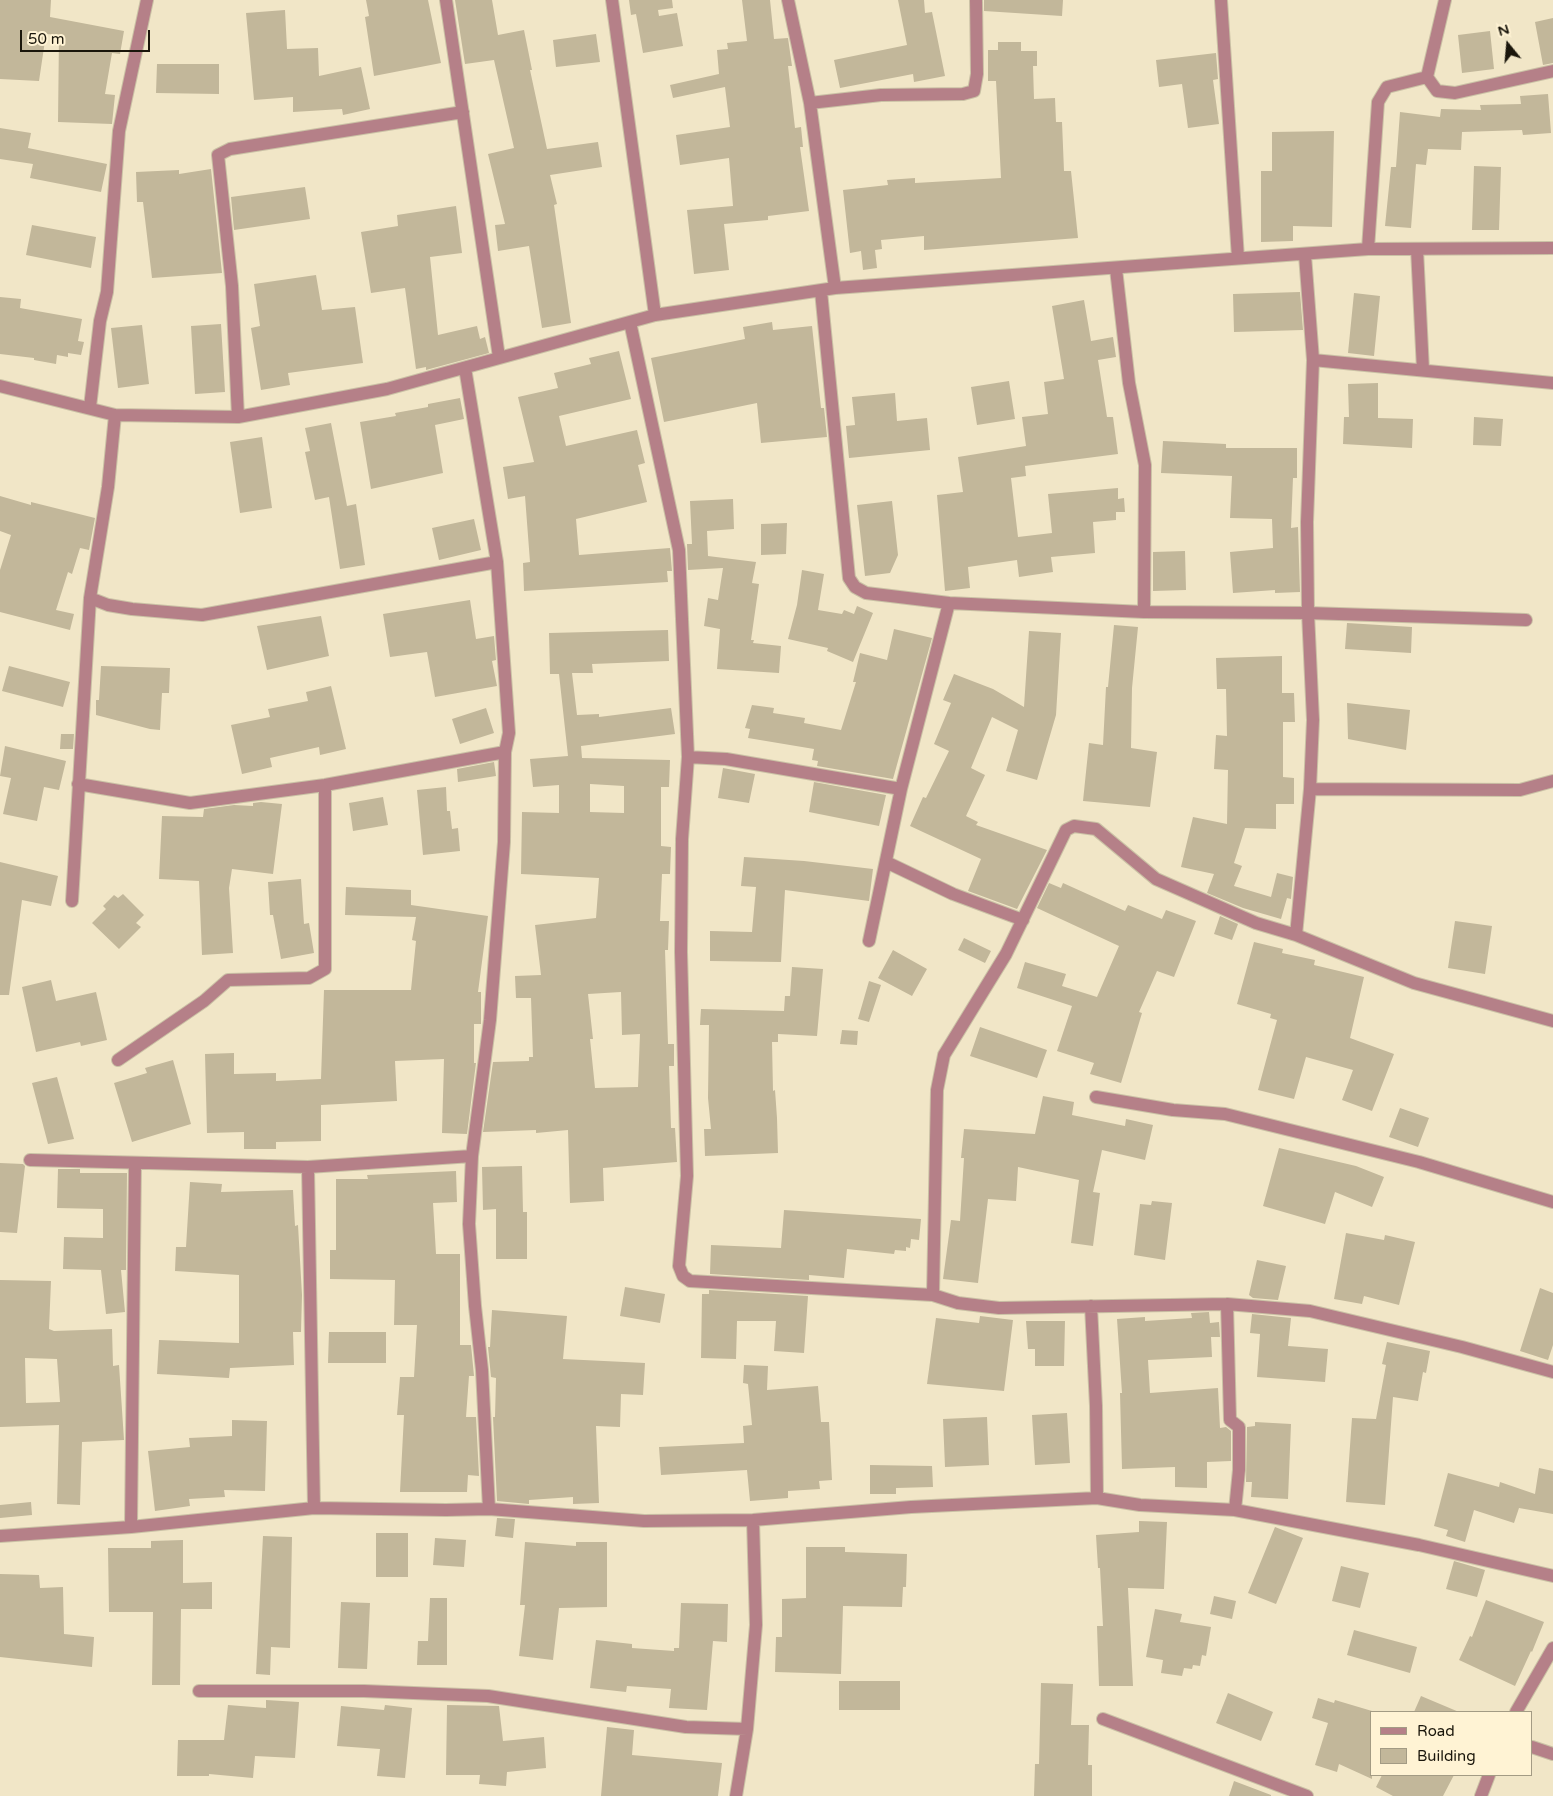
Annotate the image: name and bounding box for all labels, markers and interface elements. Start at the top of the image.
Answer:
scale bar [22,20,152,52]
north arrow [1483,20,1533,70]
text: N [1496,20,1511,40]
text: 50 m [28,30,65,48]
legend [1370,1711,1533,1776]
text: Road [1417,1722,1455,1740]
text: Building [1417,1747,1476,1765]

